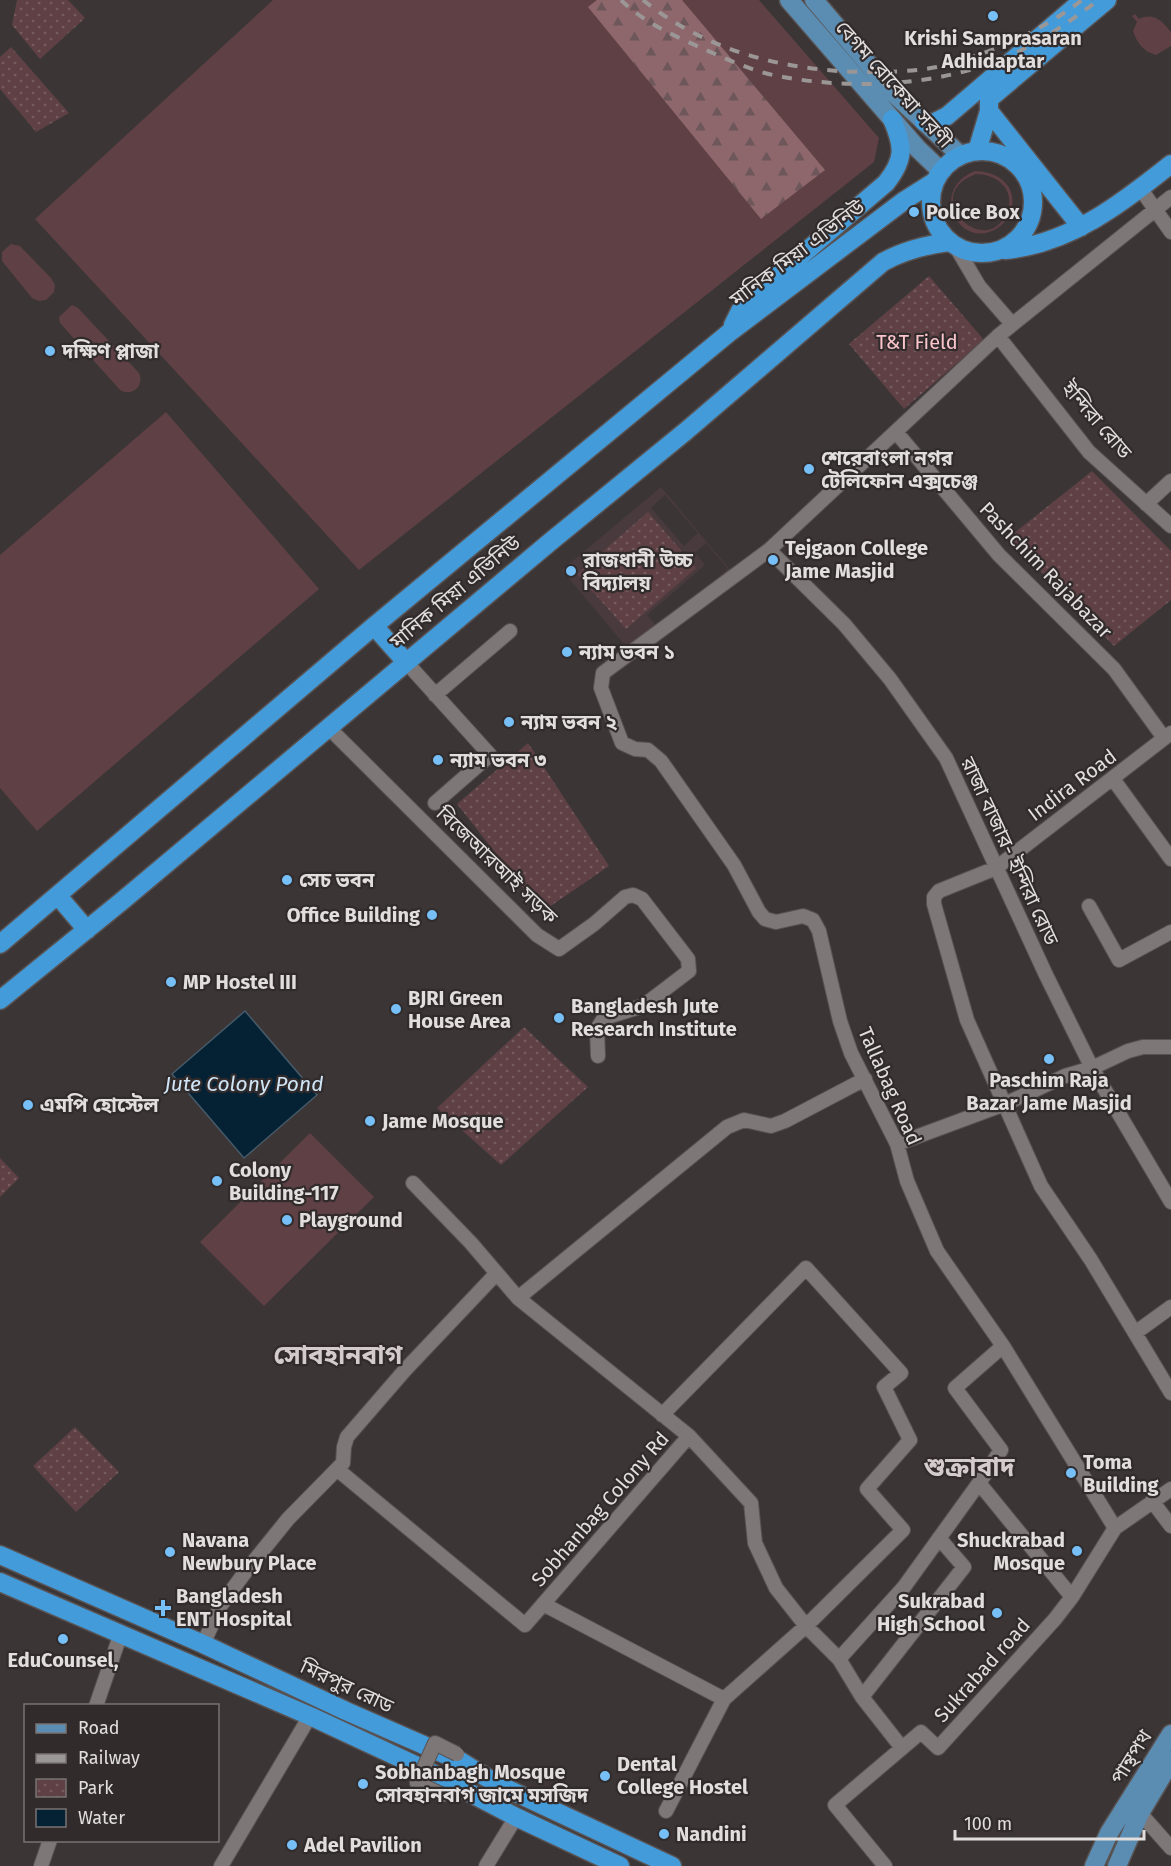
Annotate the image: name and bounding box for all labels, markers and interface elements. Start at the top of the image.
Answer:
marker: Krishi Samprasaran Adhidaptar [986,9,1000,23]
street label: বেগম রোকেয়া সরণী [831,16,958,153]
place label: Krishi Samprasaran Adhidaptar [904,26,1082,73]
street label: মানিক মিয়া এভিনিউ [724,194,870,312]
place label: Police Box [926,200,1020,224]
marker: Police Box [907,205,921,219]
park label: T&T Field [876,330,958,354]
place label: দক্ষিণ প্লাজা [61,339,159,363]
marker: দক্ষিণ প্লাজা [43,344,57,358]
street label: ইন্দিরা রোড [1056,376,1137,464]
place label: শেরেবাংলা নগর টেলিফোন এক্সচেঞ্জ [821,446,978,493]
marker: শেরেবাংলা নগর টেলিফোন এক্সচেঞ্জ [802,462,816,476]
street label: Pashchim Rajabazar [975,497,1117,643]
street label: মানিক মিয়া এভিনিউ [384,530,526,654]
place label: Tejgaon College Jame Masjid [784,536,928,583]
place label: রাজধানী উচ্চ বিদ্যালয় [582,548,694,595]
marker: Tejgaon College Jame Masjid [766,553,780,567]
marker: রাজধানী উচ্চ বিদ্যালয় [564,564,578,578]
place label: ন্যাম ভবন ১ [578,640,675,664]
marker: ন্যাম ভবন ১ [560,645,574,659]
place label: ন্যাম ভবন ২ [520,710,617,734]
marker: ন্যাম ভবন ২ [502,715,516,729]
street label: Indira Road [1023,744,1121,826]
place label: ন্যাম ভবন ৩ [449,748,546,772]
street label: রাজা বাজার- ইন্দিরা রোড [955,752,1064,949]
marker: ন্যাম ভবন ৩ [431,753,445,767]
street label: বিজেআরআই সড়ক [431,801,563,929]
place label: সেচ ভবন [299,868,375,892]
marker: সেচ ভবন [280,873,294,887]
place label: Office Building [287,903,421,927]
marker: Office Building [425,908,439,922]
place label: MP Hostel III [183,970,297,994]
marker: MP Hostel III [164,975,178,989]
place label: BJRI Green House Area [408,986,511,1033]
place label: Bangladesh Jute Research Institute [571,994,737,1041]
marker: BJRI Green House Area [389,1002,403,1016]
marker: Bangladesh Jute Research Institute [552,1011,566,1025]
street label: Tallabag Road [853,1023,927,1149]
marker: Paschim Raja Bazar Jame Masjid [1042,1052,1056,1066]
place label: Paschim Raja Bazar Jame Masjid [966,1068,1132,1115]
water label: Jute Colony Pond [164,1071,323,1097]
place label: এমপি হোস্টেল [40,1093,159,1117]
marker: এমপি হোস্টেল [21,1098,35,1112]
place label: Jame Mosque [381,1109,504,1133]
marker: Jame Mosque [363,1114,377,1128]
place label: Colony Building-117 [229,1158,339,1205]
marker: Colony Building-117 [210,1174,224,1188]
place label: Playground [299,1208,403,1232]
marker: Playground [280,1213,294,1227]
district label: সোবহানবাগ [274,1340,404,1371]
street label: Sobhanbag Colony Rd [526,1427,674,1591]
place label: Toma Building [1083,1450,1159,1497]
district label: শুক্রাবাদ [924,1452,1016,1483]
marker: Toma Building [1064,1466,1078,1480]
place label: Navana Newbury Place [182,1528,317,1575]
place label: Shuckrabad Mosque [957,1528,1065,1575]
marker: Shuckrabad Mosque [1070,1544,1084,1558]
marker: Navana Newbury Place [163,1545,177,1559]
place label: Bangladesh ENT Hospital [176,1584,292,1631]
place label: Sukrabad High School [877,1589,985,1636]
marker: Bangladesh ENT Hospital [154,1599,172,1617]
marker: Sukrabad High School [990,1606,1004,1620]
street label: Sukrabad road [929,1613,1035,1727]
marker: EduCounsel, [56,1632,70,1646]
place label: EduCounsel, [8,1648,119,1672]
street label: মিরপুর রোড [296,1654,398,1718]
legend [24,1704,219,1842]
text: Road [78,1717,120,1739]
street label: পান্থপথ [1105,1725,1157,1788]
text: Railway [78,1747,140,1769]
place label: Dental College Hostel [617,1752,748,1799]
place label: Sobhanbagh Mosque সোবহানবাগ জামে মসজিদ [375,1760,589,1807]
marker: Dental College Hostel [598,1769,612,1783]
text: Park [78,1777,114,1799]
marker: Sobhanbagh Mosque সোবহানবাগ জামে মসজিদ [356,1777,370,1791]
scale bar [955,1803,1144,1841]
text: Water [78,1807,125,1829]
text: 100 m [964,1813,1012,1835]
place label: Nandini [676,1822,747,1846]
marker: Nandini [657,1827,671,1841]
place label: Adel Pavilion [303,1833,422,1857]
marker: Adel Pavilion [285,1838,299,1852]

